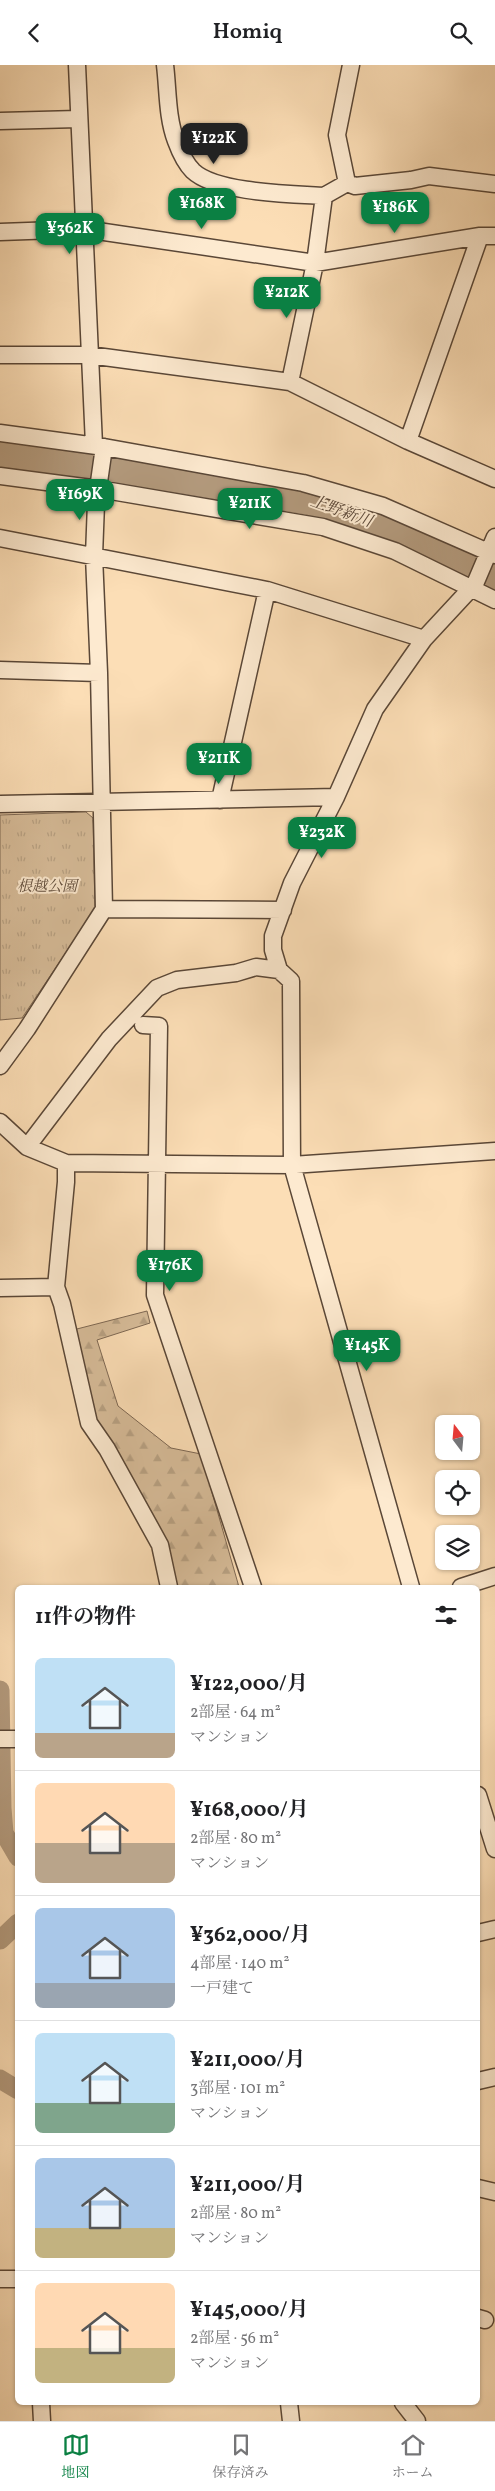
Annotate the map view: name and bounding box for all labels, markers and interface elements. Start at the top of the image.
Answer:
text: Homiq [213,17,282,48]
icon: back [20,19,48,47]
icon: search [447,19,475,47]
pin: ¥122K [179,123,249,165]
text: ¥122K [192,128,236,150]
pin: ¥168K [167,187,237,230]
pin: ¥186K [360,191,430,234]
text: ¥168K [179,193,225,215]
text: ¥186K [372,197,418,219]
pin: ¥362K [35,213,105,255]
text: ¥362K [47,218,93,240]
pin: ¥212K [252,277,322,319]
text: ¥212K [265,282,309,304]
pin: ¥169K [45,479,115,521]
text: ¥169K [57,484,103,506]
pin: ¥211K [215,487,285,530]
water label: 上野新川 [307,491,377,534]
text: ¥211K [229,493,271,515]
pin: ¥211K [184,743,254,785]
text: ¥211K [198,748,240,770]
pin: ¥232K [287,817,357,859]
text: ¥232K [299,822,345,844]
park label: 根越公園 [17,877,80,898]
pin: ¥176K [135,1249,205,1292]
text: ¥176K [148,1255,192,1277]
pin: ¥145K [332,1329,402,1372]
text: ¥145K [344,1335,390,1357]
north arrow [435,1415,480,1460]
map controls [435,1415,480,1570]
button: locate [435,1470,480,1515]
button: layers [435,1525,480,1570]
icon: filters [432,1601,460,1629]
text: 11件の物件 [35,1603,136,1632]
text: ¥122,000/月 [190,1670,308,1699]
icon: home [75,1678,135,1738]
text: 2部屋 · 64 m² [190,1702,281,1724]
text: マンション [190,1727,269,1749]
text: ¥168,000/月 [190,1796,309,1825]
icon: home [75,1803,135,1863]
text: 2部屋 · 80 m² [190,1828,281,1850]
text: マンション [190,1853,269,1875]
text: ¥362,000/月 [190,1921,311,1950]
icon: home [75,1928,135,1988]
text: 4部屋 · 140 m² [190,1953,289,1975]
text: 一戸建て [190,1978,254,2000]
text: ¥211,000/月 [190,2046,305,2075]
icon: home [75,2053,135,2113]
text: 3部屋 · 101 m² [190,2078,285,2100]
text: マンション [190,2103,269,2125]
text: ¥211,000/月 [190,2171,305,2200]
icon: home [75,2178,135,2238]
text: 2部屋 · 80 m² [190,2203,281,2225]
text: マンション [190,2228,269,2250]
text: ¥145,000/月 [190,2296,309,2325]
icon: home [75,2303,135,2363]
text: 2部屋 · 56 m² [190,2328,279,2350]
text: マンション [190,2353,269,2375]
tab: 地図 [62,2431,90,2483]
tab: 保存済み [213,2431,269,2483]
tab: ホーム [392,2431,434,2483]

